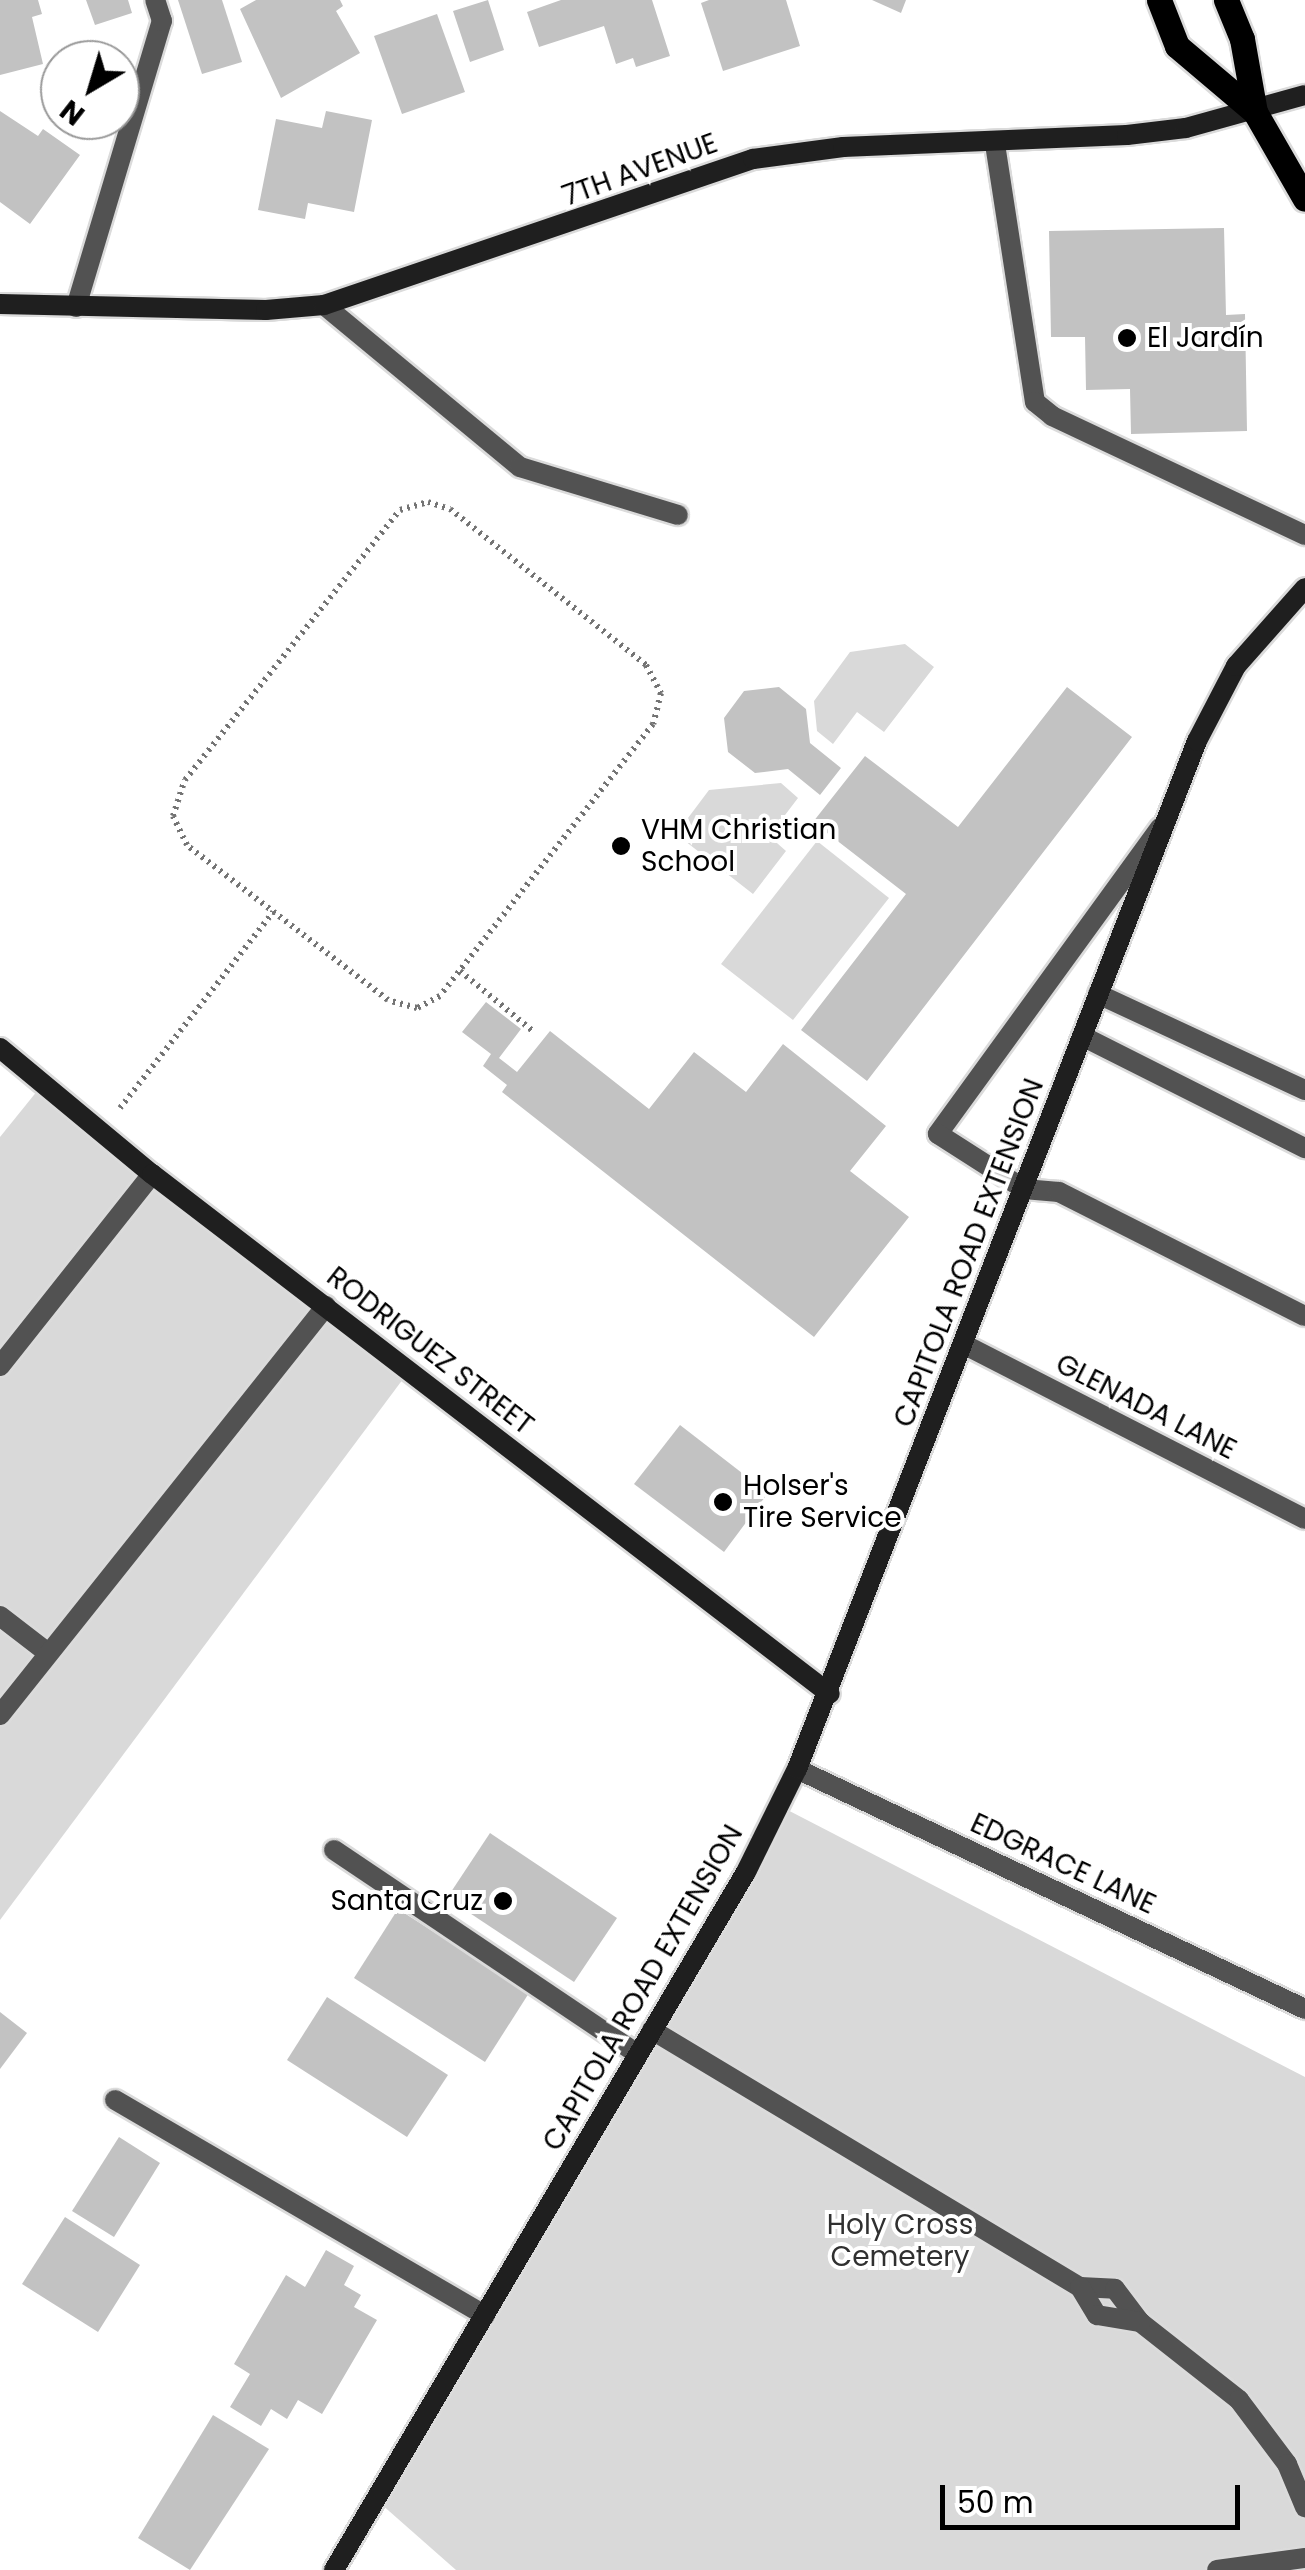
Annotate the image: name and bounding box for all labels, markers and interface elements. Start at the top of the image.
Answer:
north arrow [40,40,140,140]
text: N [52,91,93,134]
street label: 7TH AVENUE [558,126,722,214]
place label: El Jardín [1147,321,1264,355]
marker: El Jardín [1116,327,1138,349]
place label: VHM Christian School [641,813,836,879]
marker: VHM Christian School [610,835,632,857]
street label: CAPITOLA ROAD EXTENSION [887,1074,1051,1432]
street label: RODRIGUEZ STREET [320,1260,540,1442]
street label: GLENADA LANE [1050,1347,1242,1467]
place label: Holser's Tire Service [743,1469,902,1535]
marker: Holser's Tire Service [712,1491,734,1513]
street label: EDGRACE LANE [965,1806,1161,1922]
street label: CAPITOLA ROAD EXTENSION [536,1819,750,2157]
place label: Santa Cruz [330,1884,483,1918]
marker: Santa Cruz [492,1890,514,1912]
park label: Holy Cross Cemetery [827,2208,973,2274]
scale bar [945,2465,1245,2527]
text: 50 m [957,2481,1034,2524]

